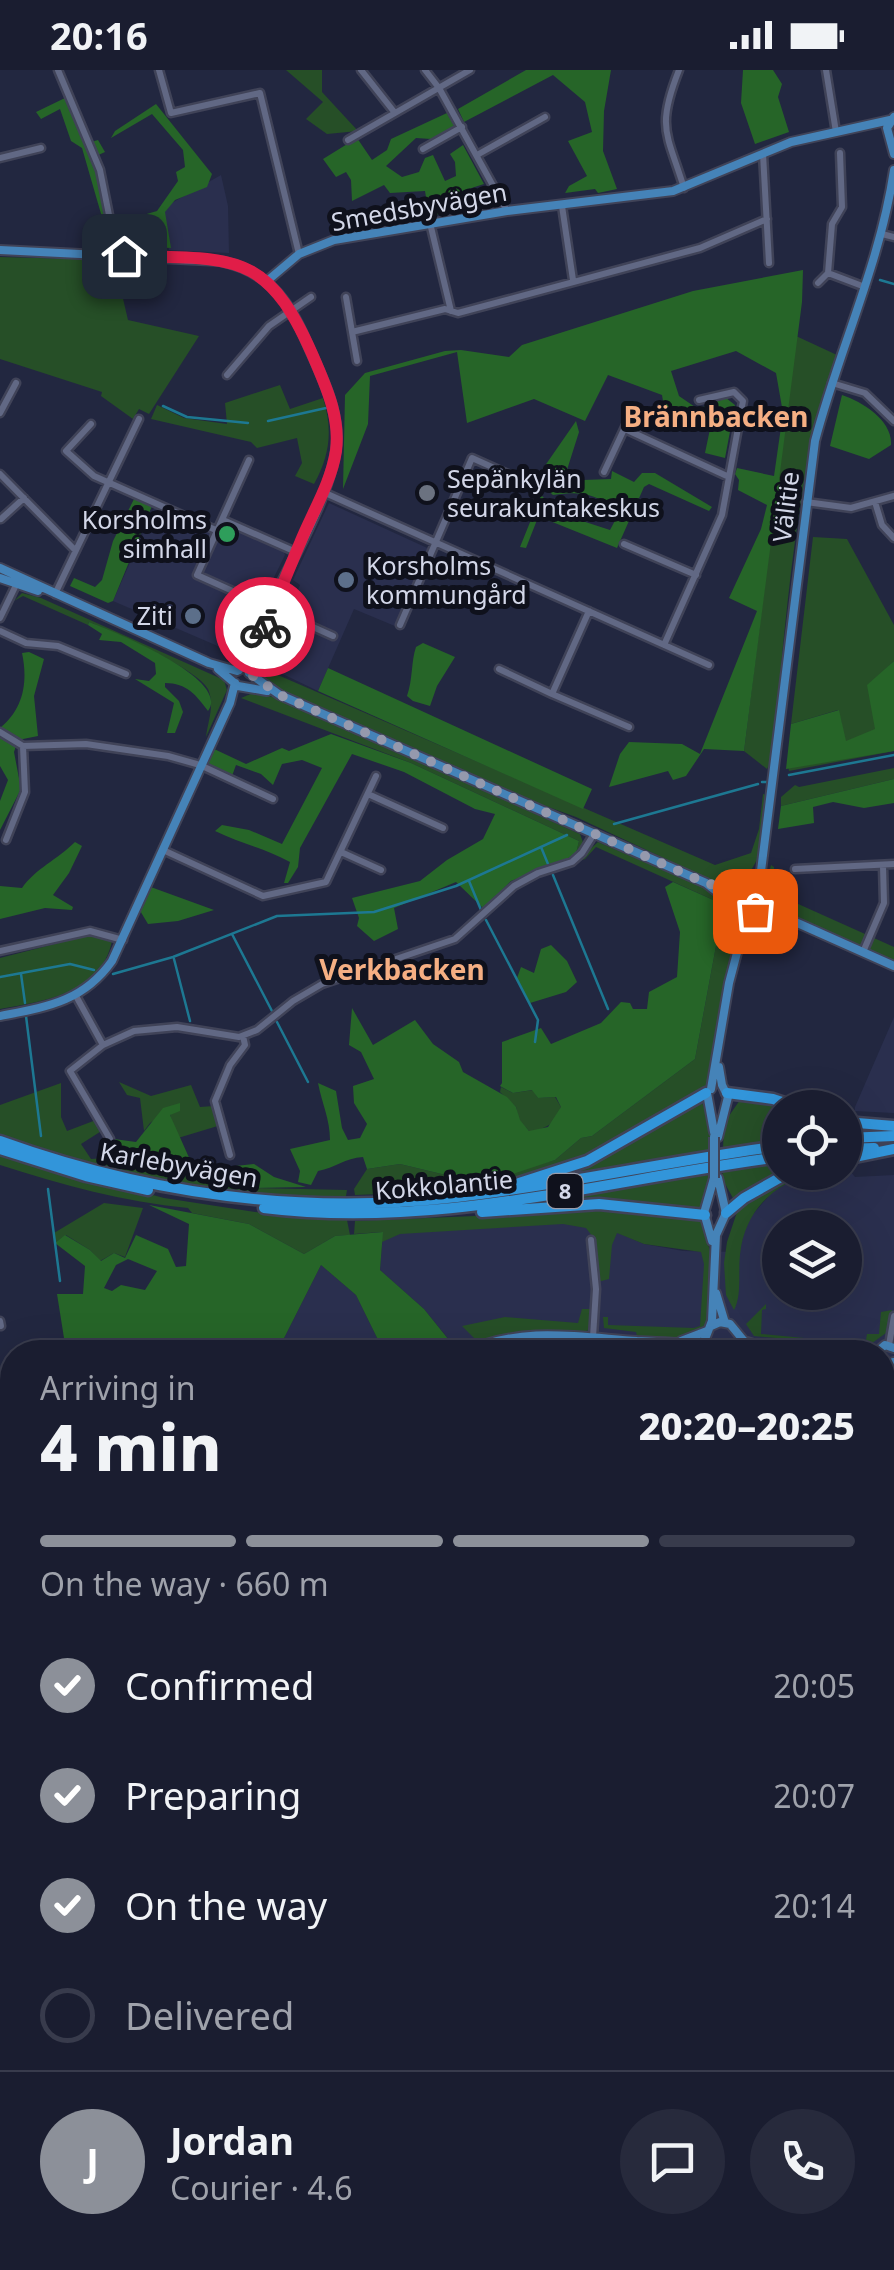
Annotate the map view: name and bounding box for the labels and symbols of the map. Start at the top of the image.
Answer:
street label: Smedsbyvägen [328,174,509,238]
pin [82,214,167,299]
district label: Brännbacken [624,397,808,435]
place label: Sepänkylän seurakuntakeskus [447,461,660,524]
street label: Välitie [764,470,806,544]
marker: Sepänkylän seurakuntakeskus [416,482,438,504]
place label: Korsholms simhall [82,502,207,565]
marker: Korsholms simhall [216,523,238,545]
place label: Korsholms kommungård [366,548,527,611]
marker: Korsholms kommungård [335,569,357,591]
courier [215,577,315,677]
place label: Ziti [137,598,173,632]
marker: Ziti [182,605,204,627]
pin [713,869,798,954]
district label: Verkbacken [319,950,485,988]
street label: Karlebyvägen [98,1133,261,1195]
street label: Kokkolantie [374,1161,514,1207]
road number: 8 [548,1174,582,1208]

